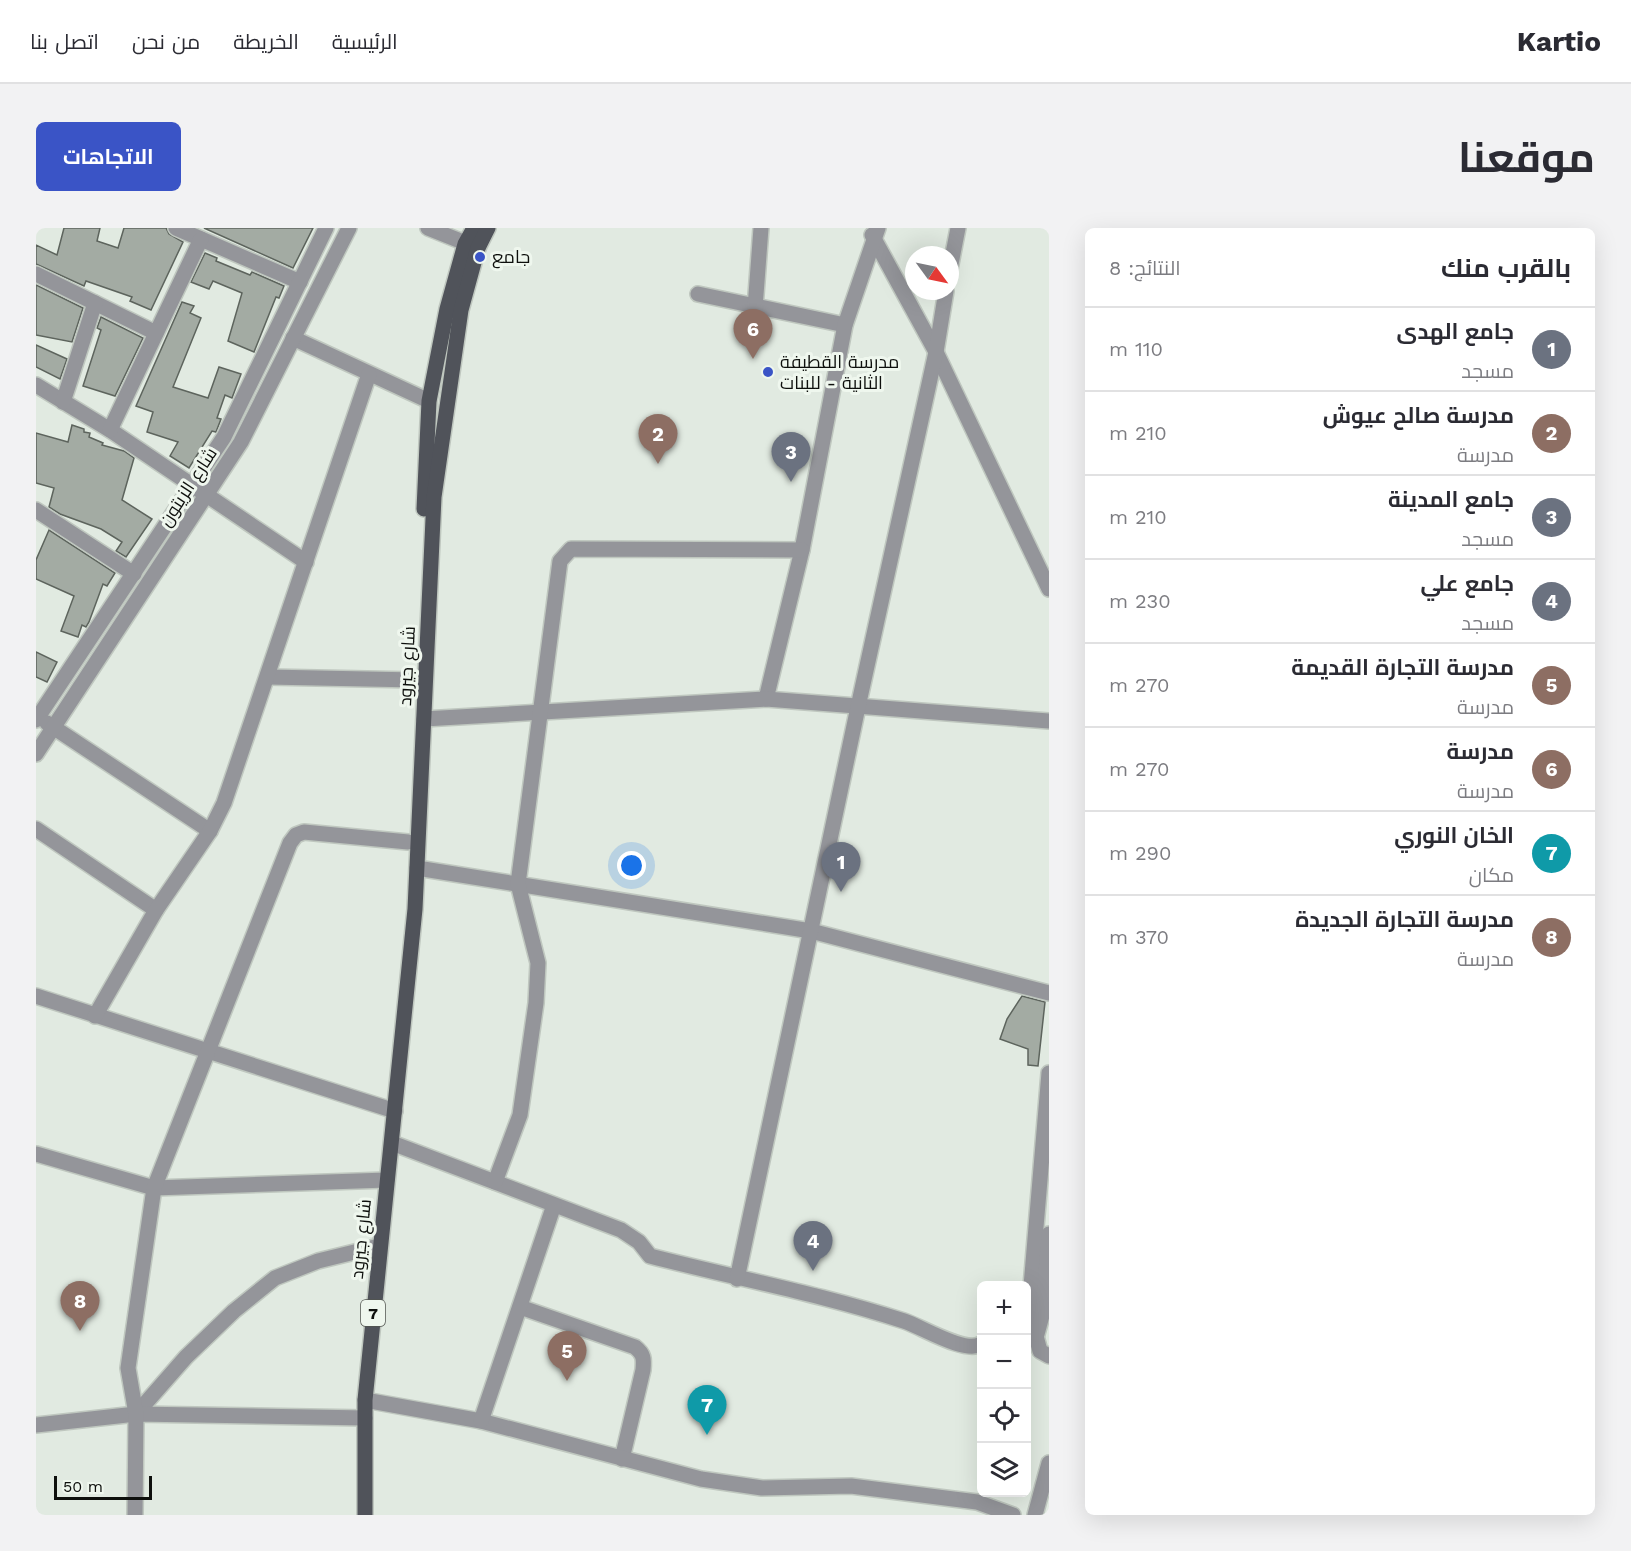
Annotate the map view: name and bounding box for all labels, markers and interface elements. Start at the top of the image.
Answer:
text: Kartio [1517,25,1601,58]
text: اتصل بنا [30,29,99,54]
text: من نحن [132,29,200,54]
text: الخريطة [233,29,299,54]
text: الرئيسية [332,29,398,54]
button: الاتجاهات [36,122,181,191]
text: موقعنا [1458,133,1595,182]
place label: جامع [492,246,530,269]
north arrow [905,246,959,300]
marker: جامع [473,250,487,264]
text: بالقرب منك [1441,253,1571,283]
text: النتائج: 8 [1109,256,1181,280]
pin: 6 [734,310,772,359]
text: جامع الهدى [1396,319,1514,344]
text: 110 m [1109,337,1163,361]
text: 1 [1547,337,1556,361]
place label: مدرسة القطيفة الثانية - للبنات [780,351,899,393]
text: مسجد [1461,359,1514,383]
marker: مدرسة القطيفة الثانية - للبنات [761,365,775,379]
text: مدرسة صالح عيوش [1323,403,1514,428]
pin: 2 [638,414,678,464]
text: 210 m [1109,421,1167,445]
text: 2 [1546,421,1557,445]
pin: 3 [772,432,810,482]
street label: شارع الزيتون [154,443,223,531]
text: مدرسة [1457,443,1514,467]
text: جامع المدينة [1388,487,1514,512]
text: 210 m [1109,505,1167,529]
text: 3 [1546,505,1557,529]
text: مسجد [1461,527,1514,551]
text: جامع علي [1421,571,1514,596]
text: 230 m [1109,589,1171,613]
text: 4 [1545,589,1558,613]
text: مسجد [1461,611,1514,635]
street label: شارع جيرود [394,625,421,707]
text: مدرسة التجارة القديمة [1291,655,1514,680]
text: 270 m [1109,673,1169,697]
text: 5 [1546,673,1557,697]
text: مدرسة [1457,695,1514,719]
text: مدرسة [1447,739,1514,764]
text: 270 m [1109,757,1169,781]
text: 6 [1545,757,1558,781]
text: مدرسة [1457,779,1514,803]
text: الخان النوري [1394,823,1514,848]
text: 290 m [1109,841,1171,865]
text: 7 [1545,841,1558,865]
pin: 1 [822,842,860,892]
your location [617,851,646,880]
text: مكان [1469,863,1514,887]
text: مدرسة التجارة الجديدة [1295,907,1514,932]
text: 370 m [1109,925,1169,949]
text: 8 [1545,925,1558,949]
text: مدرسة [1457,947,1514,971]
street label: شارع جيرود [346,1198,377,1280]
pin: 4 [794,1222,832,1271]
map controls [977,1281,1031,1497]
button: + [977,1281,1031,1335]
pin: 8 [60,1282,99,1331]
road number: 7 [361,1300,385,1326]
pin: 5 [548,1332,586,1381]
button: − [977,1335,1031,1389]
pin: 7 [688,1386,726,1435]
button: locate [977,1389,1031,1443]
button: layers [977,1443,1031,1497]
scale bar [54,1473,152,1500]
text: 50 m [63,1477,103,1496]

